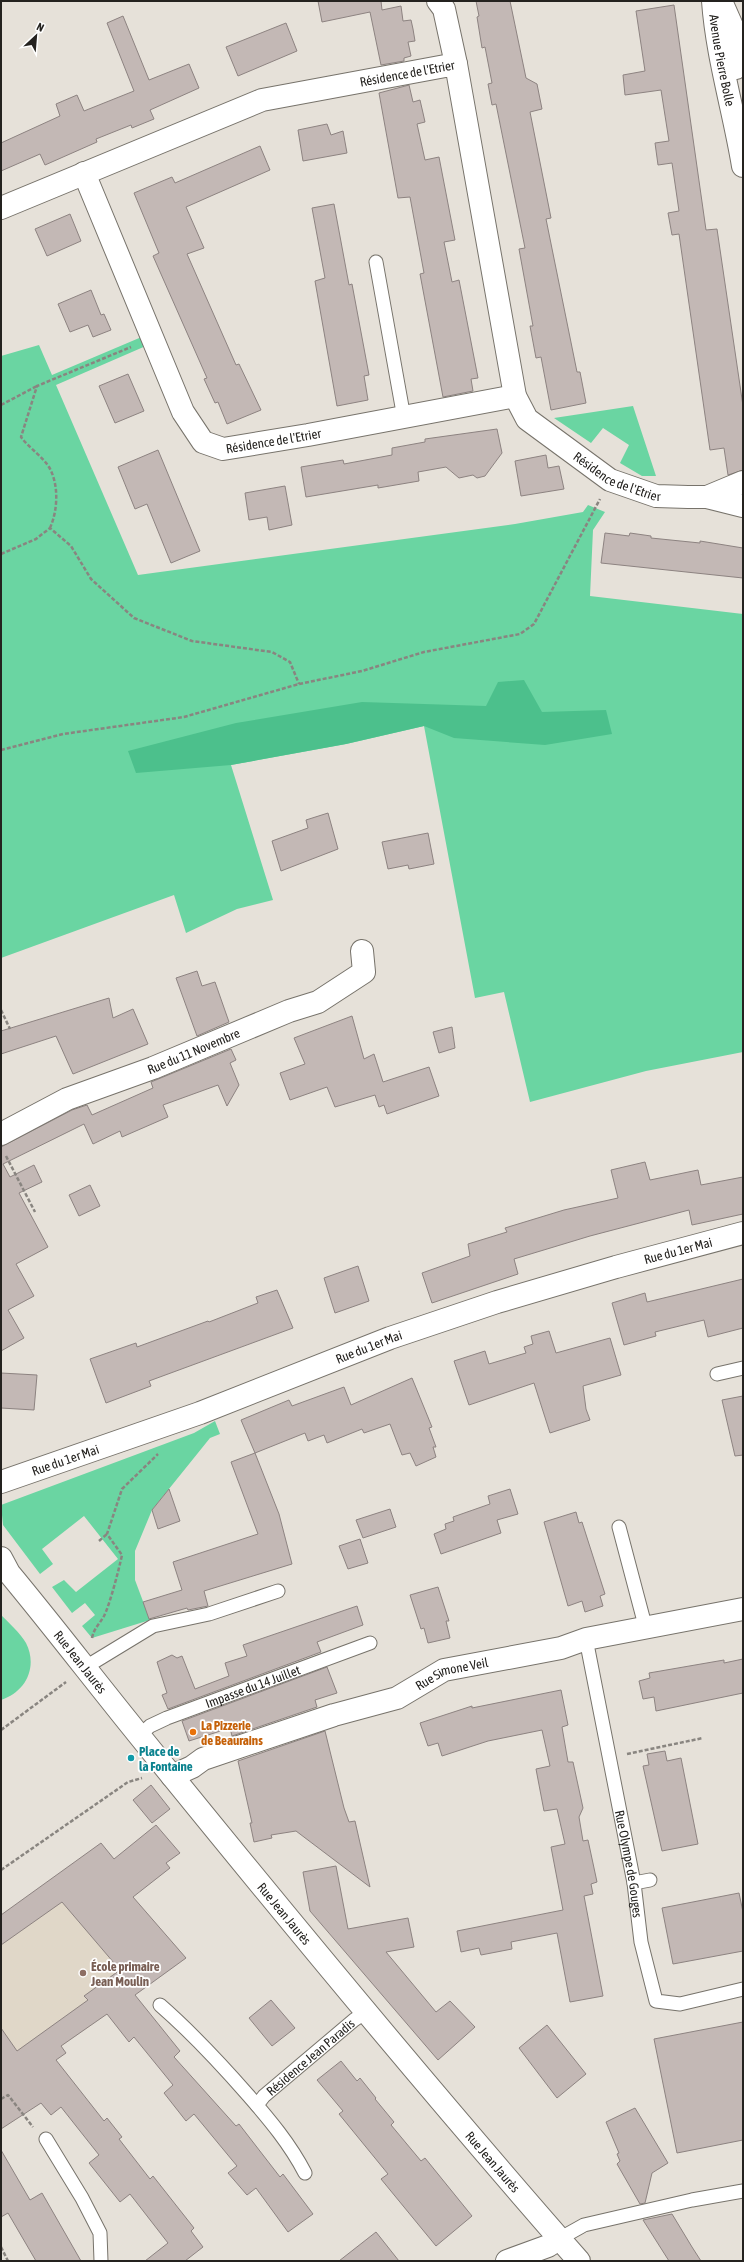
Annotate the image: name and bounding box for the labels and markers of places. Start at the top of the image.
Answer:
place label: La Pizzerie de Beaurains [201,1718,263,1748]
marker: La Pizzerie de Beaurains [188,1727,198,1737]
place label: Place de la Fontaine [139,1744,193,1774]
marker: Place de la Fontaine [126,1753,136,1763]
place label: École primaire Jean Moulin [90,1959,160,1989]
marker: École primaire Jean Moulin [78,1968,88,1978]

